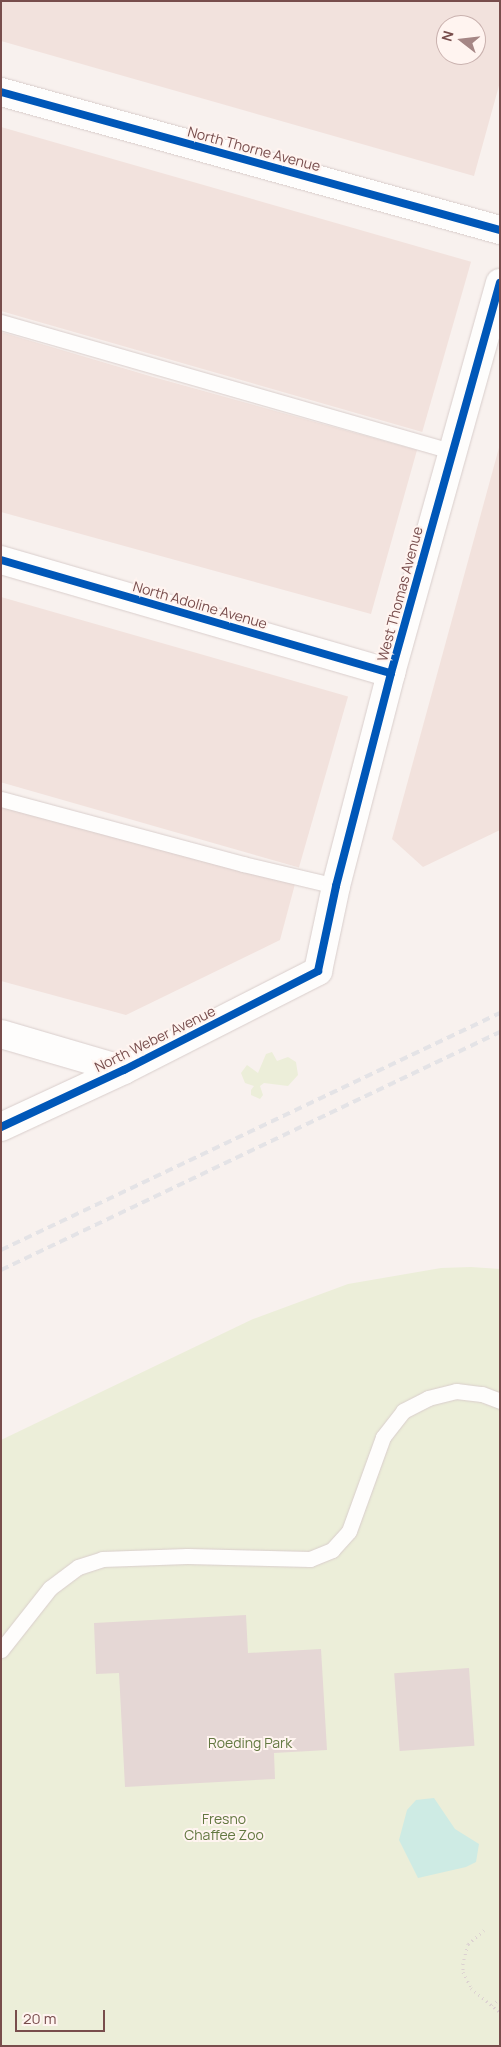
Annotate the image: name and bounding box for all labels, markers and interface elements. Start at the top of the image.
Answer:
north arrow [436,15,486,65]
text: N [437,29,458,43]
street label: North Thorne Avenue [186,123,322,175]
street label: West Thomas Avenue [374,525,426,663]
street label: North Adoline Avenue [131,578,269,632]
street label: North Weber Avenue [92,1002,218,1076]
park label: Roeding Park [208,1735,292,1751]
park label: Fresno Chaffee Zoo [184,1811,264,1844]
scale bar [18,2000,108,2032]
text: 20 m [23,2008,56,2029]

